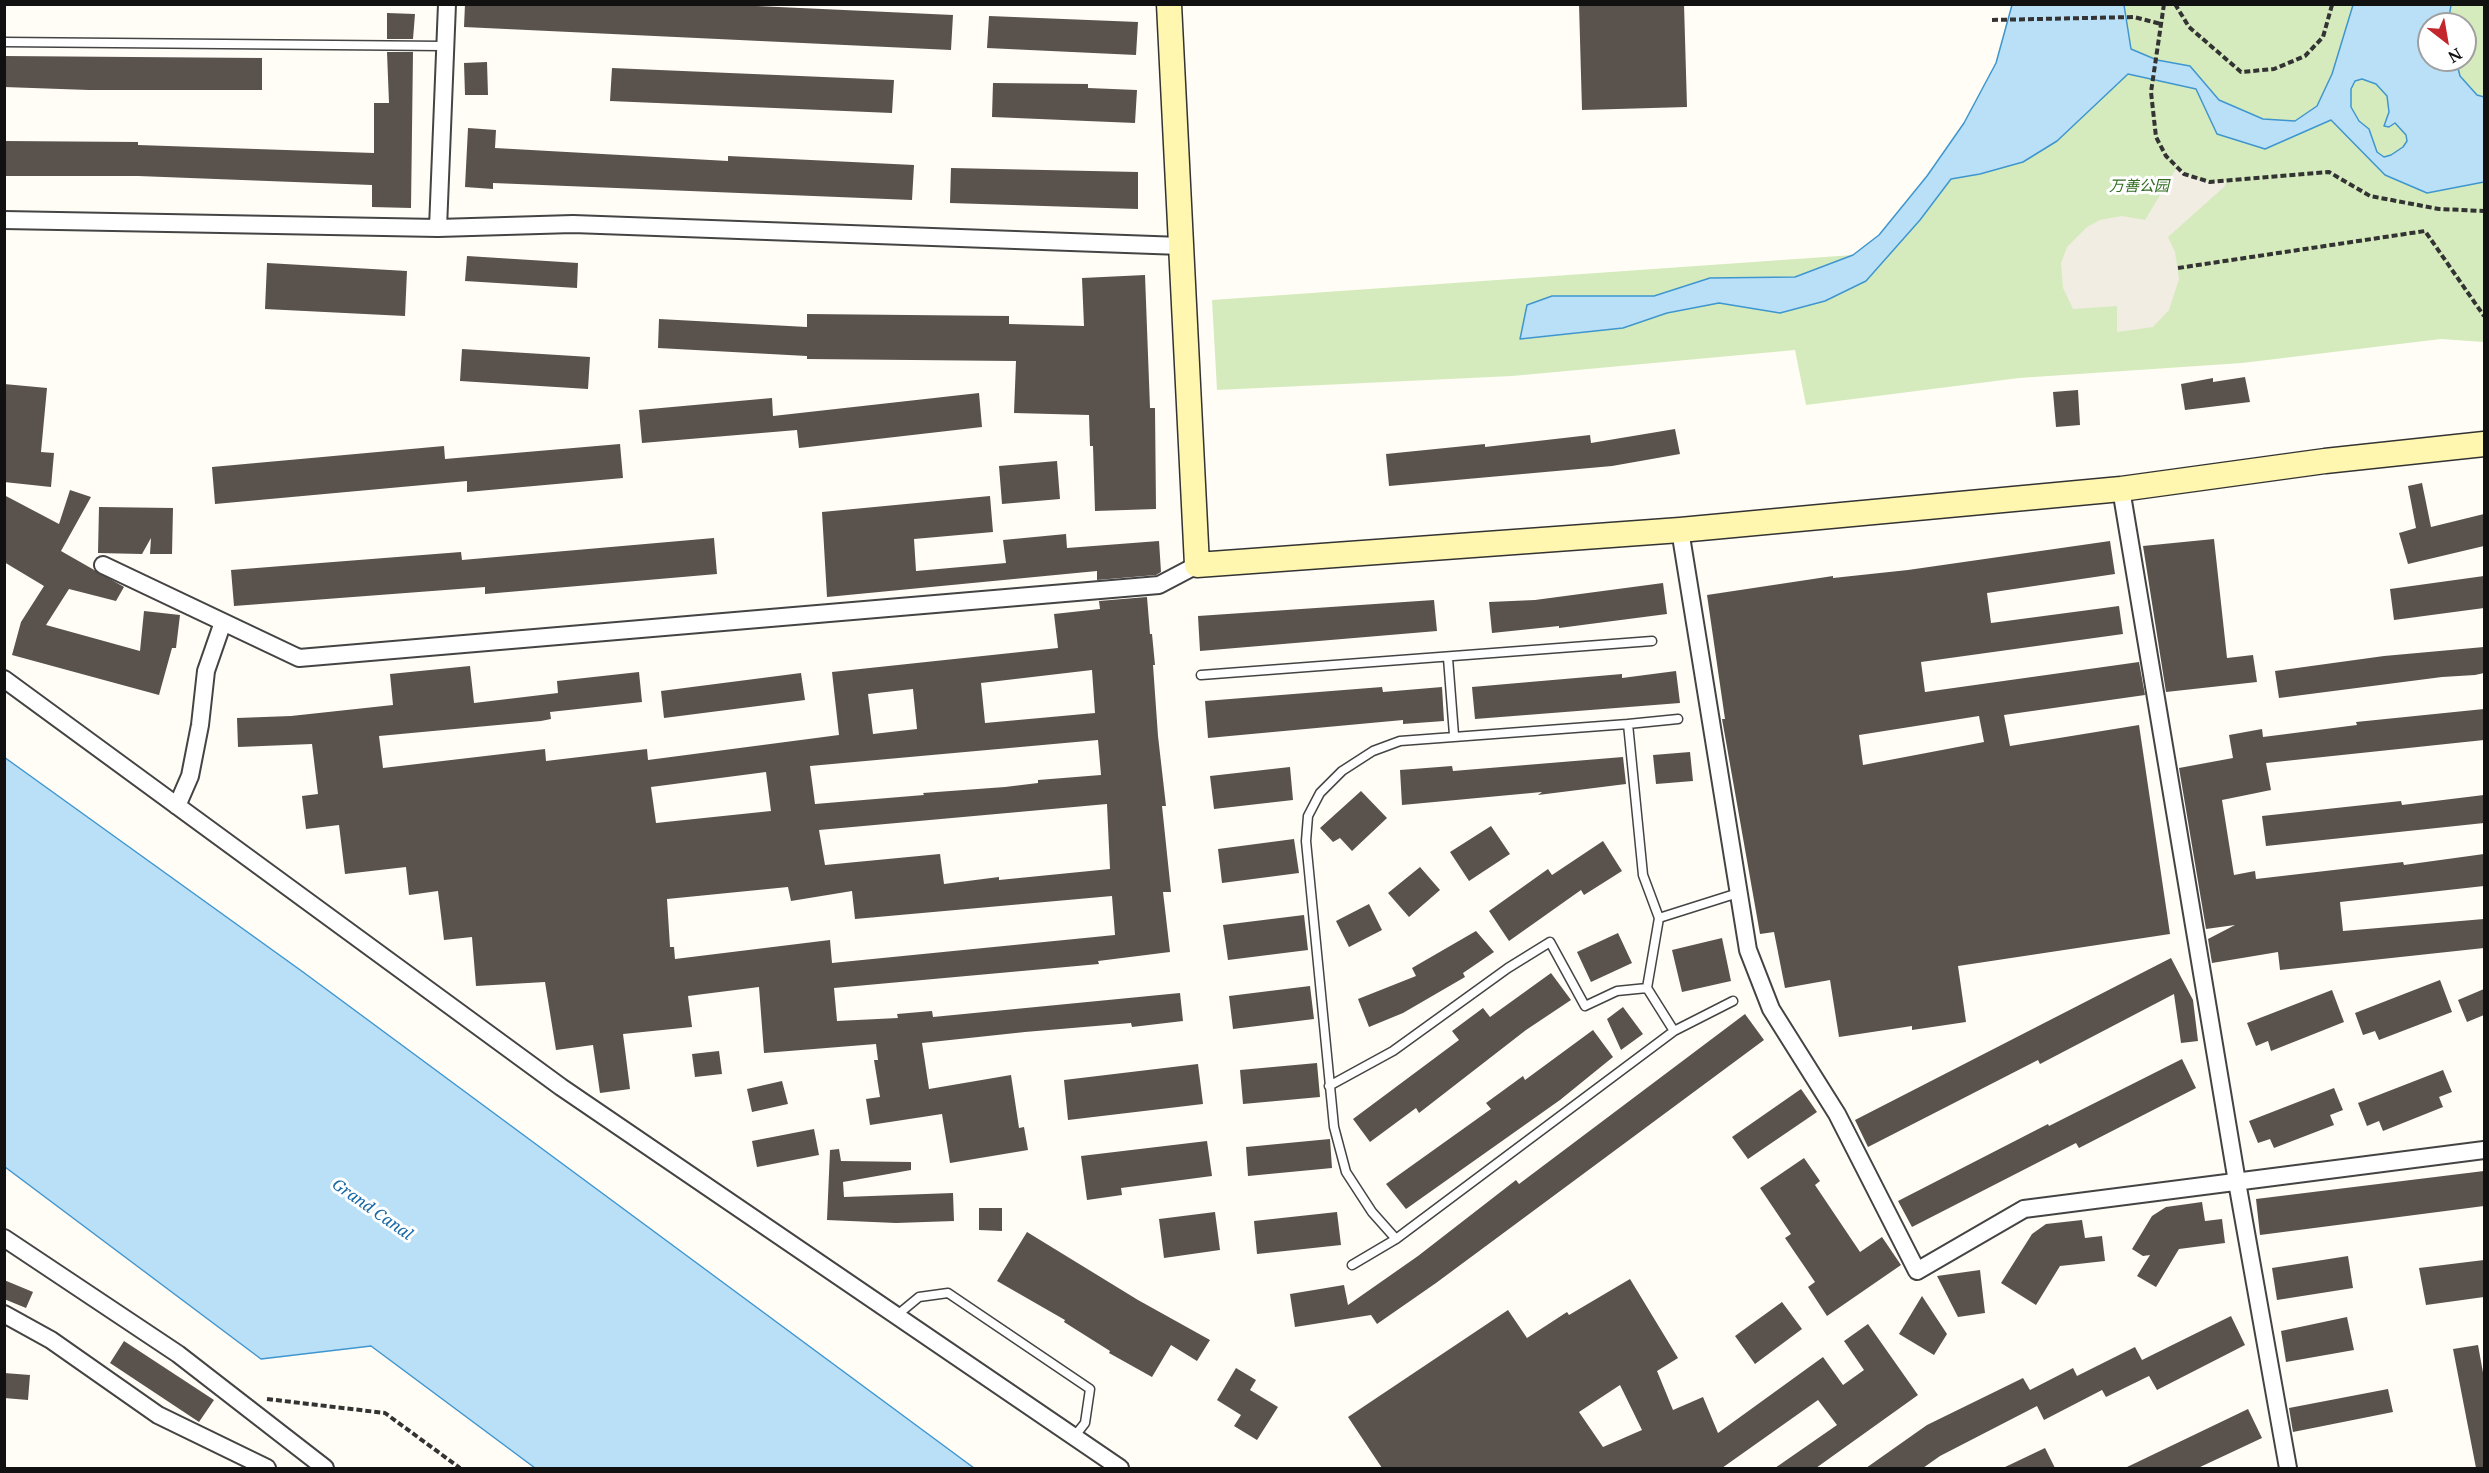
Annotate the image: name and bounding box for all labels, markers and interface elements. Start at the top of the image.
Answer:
north arrow [2417,12,2477,72]
text: N [2444,43,2466,68]
park label: 万善公园 [2109,178,2169,196]
water label: Grand Canal [328,1175,416,1245]

